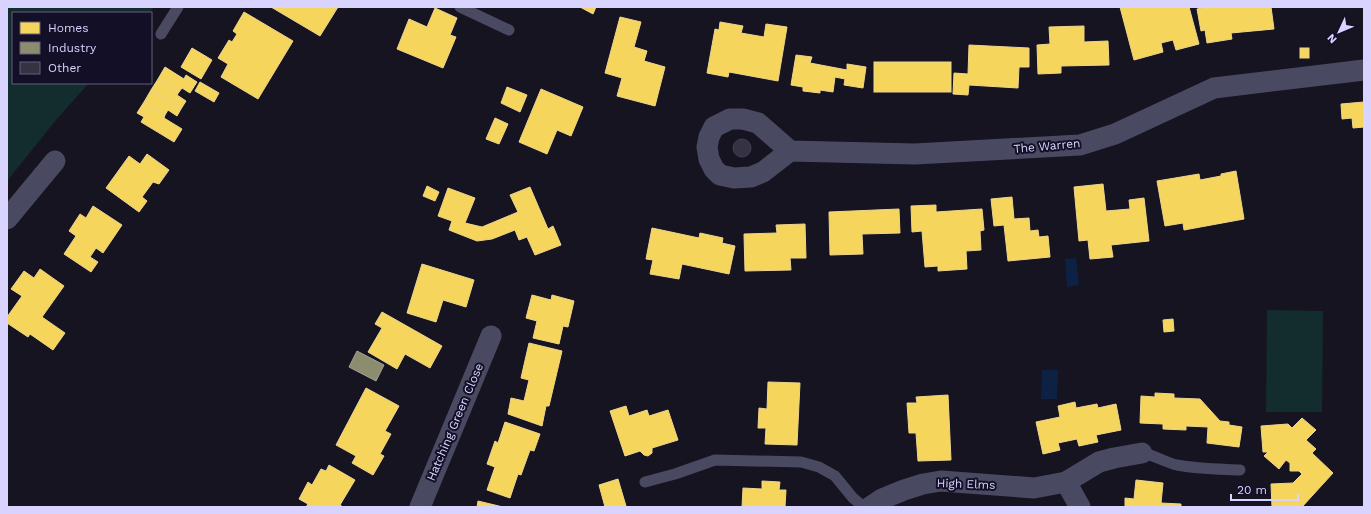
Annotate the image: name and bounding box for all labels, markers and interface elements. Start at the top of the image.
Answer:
legend [12,12,152,84]
north arrow [1319,12,1359,52]
text: Homes [48,21,89,35]
text: N [1325,31,1340,46]
text: Industry [48,41,97,55]
text: Other [48,61,81,75]
street label: The Warren [1013,136,1081,156]
street label: Hatching Green Close [424,361,486,483]
street label: High Elms [936,476,996,492]
scale bar [1231,476,1298,502]
text: 20 m [1237,483,1267,497]

